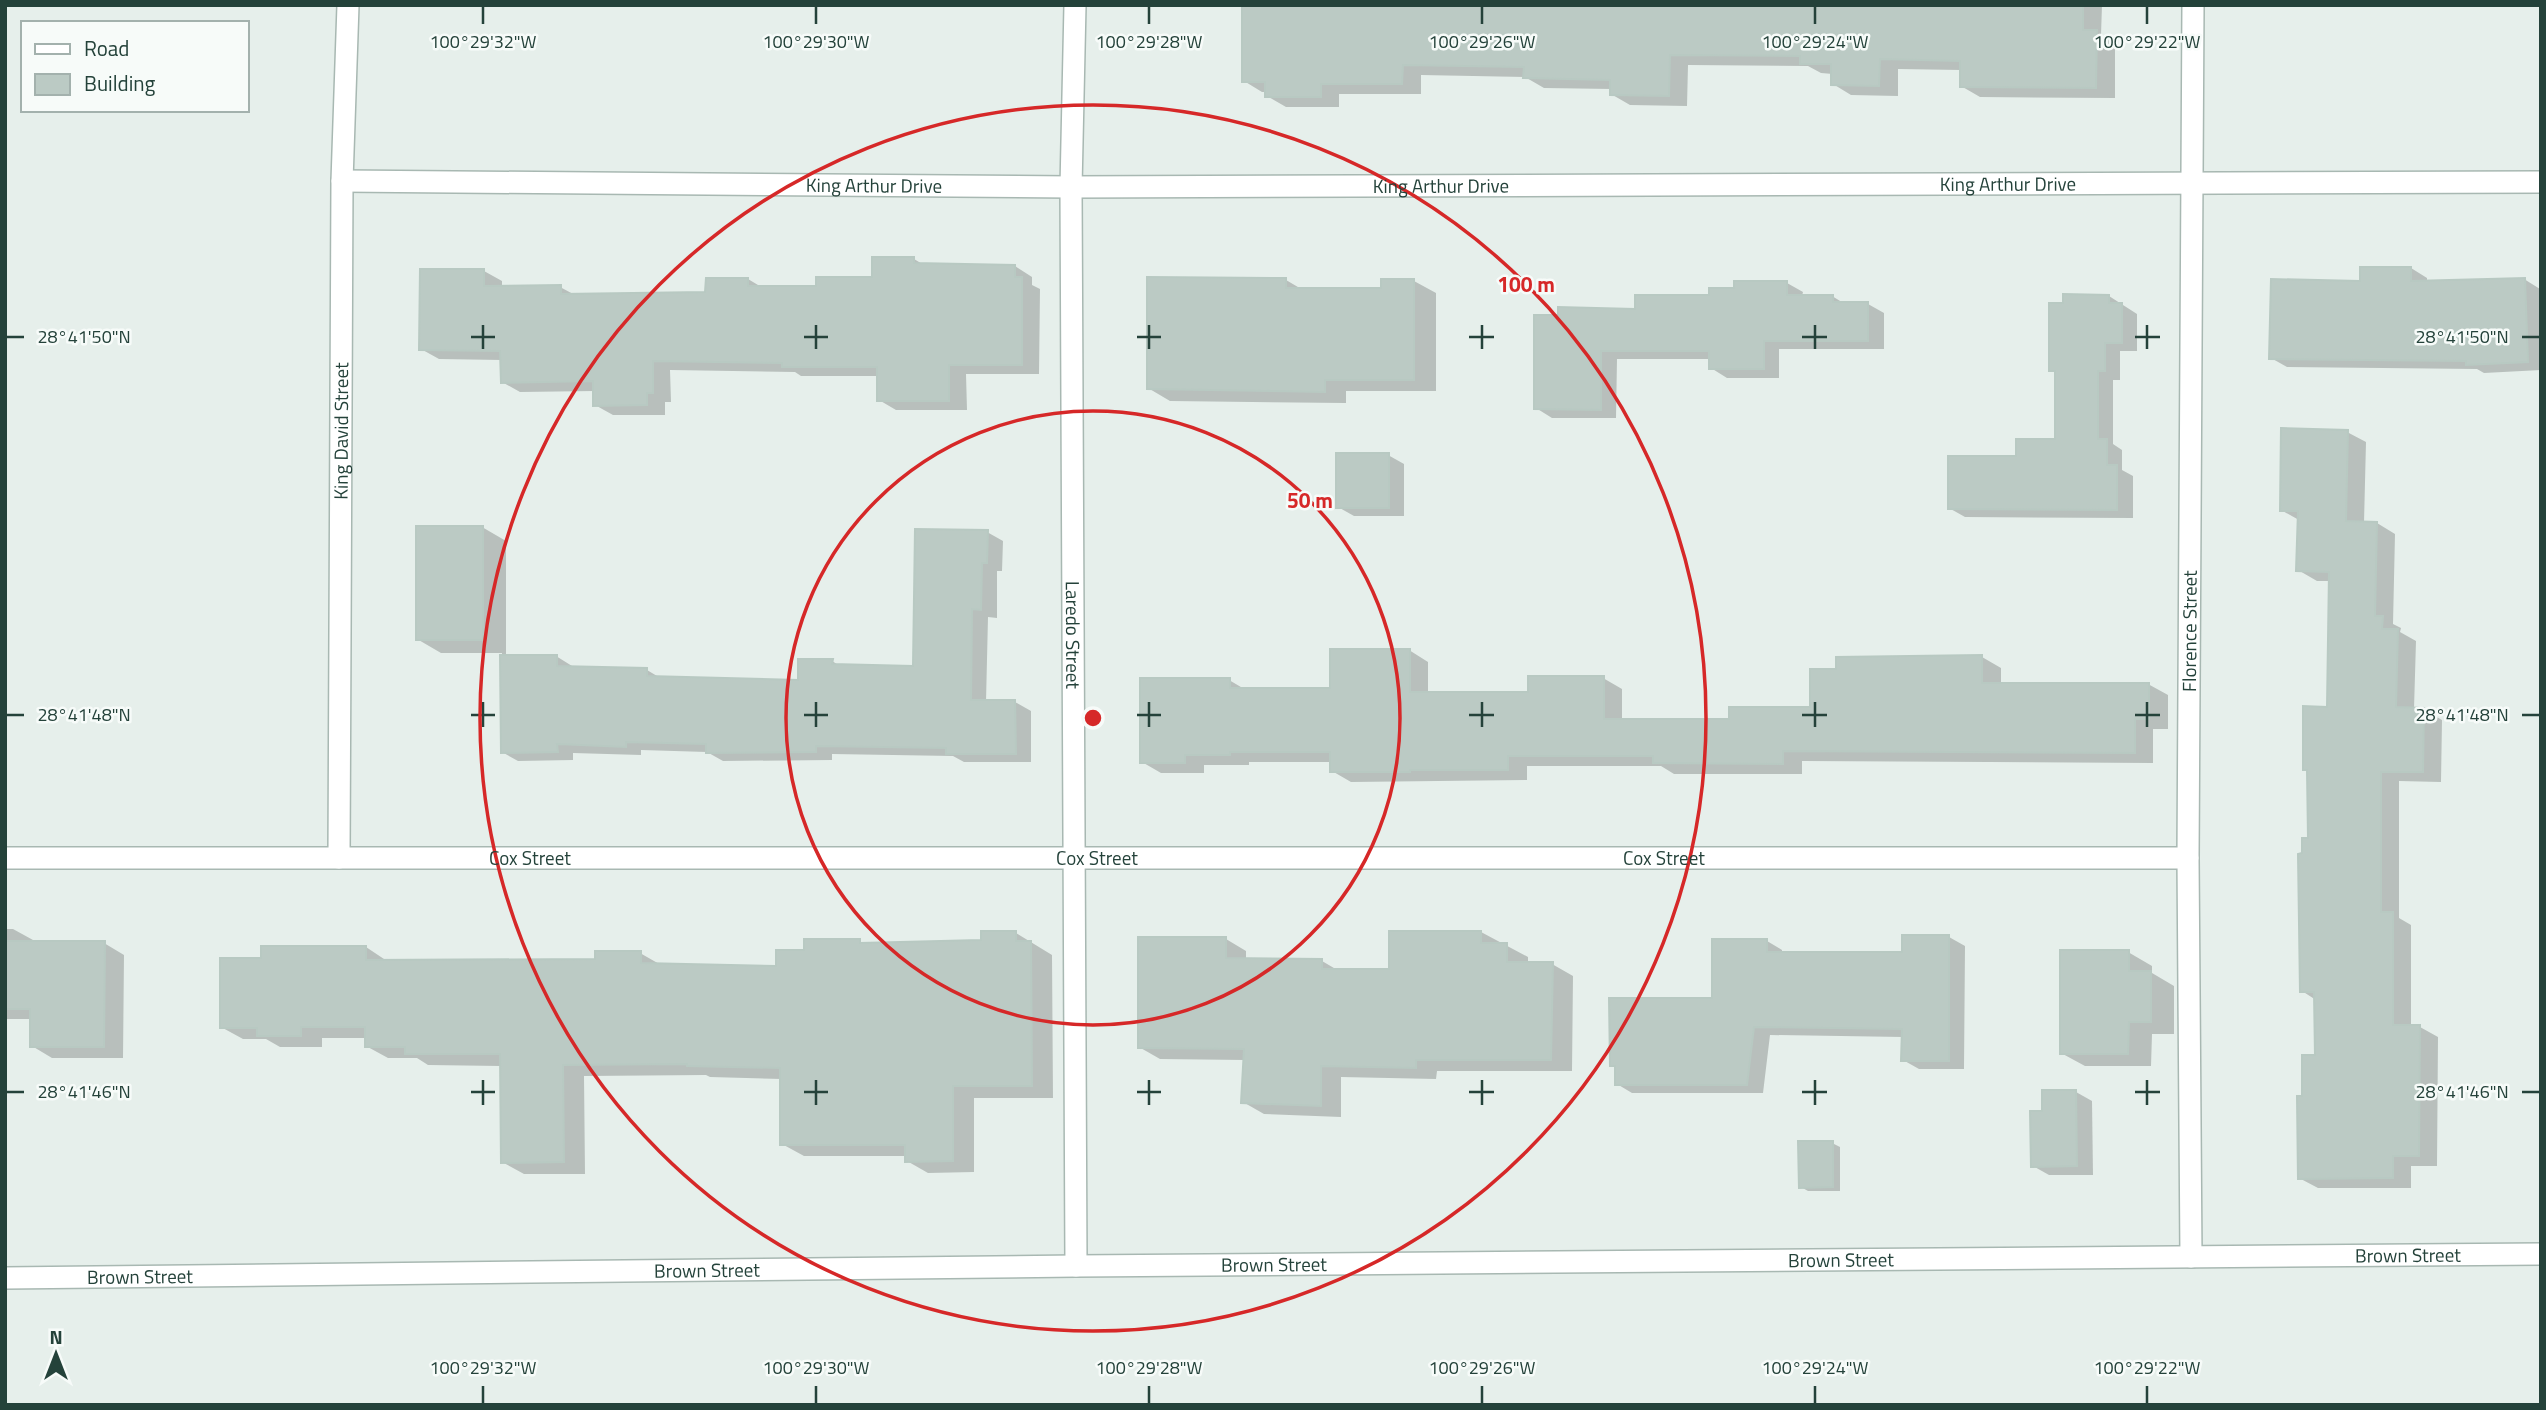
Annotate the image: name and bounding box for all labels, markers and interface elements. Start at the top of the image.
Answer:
legend [21,21,248,112]
text: 100°29'32"W [429,28,537,55]
text: 100°29'30"W [762,28,870,55]
text: 100°29'28"W [1095,28,1203,55]
text: 100°29'26"W [1428,28,1536,55]
text: 100°29'24"W [1761,28,1869,55]
text: 100°29'22"W [2093,28,2201,55]
text: Road [84,32,129,64]
text: Building [84,67,156,99]
street label: King Arthur Drive [1940,169,2076,198]
street label: King Arthur Drive [806,170,942,200]
street label: King Arthur Drive [1373,171,1509,200]
text: 100 m [1497,268,1555,300]
text: 28°41'50"N [37,323,131,350]
text: 28°41'50"N [2415,323,2509,350]
street label: King David Street [326,362,355,500]
text: 50 m [1287,484,1333,516]
street label: Florence Street [2174,570,2204,692]
street label: Laredo Street [1059,581,1088,689]
text: 28°41'48"N [37,701,131,728]
text: 28°41'48"N [2415,701,2509,728]
centre of rings [1081,706,1105,730]
street label: Cox Street [489,843,571,872]
street label: Cox Street [1056,843,1138,872]
street label: Cox Street [1623,843,1705,872]
text: 28°41'46"N [37,1078,131,1105]
text: 28°41'46"N [2415,1078,2509,1105]
street label: Brown Street [2355,1240,2461,1270]
street label: Brown Street [1788,1244,1894,1274]
street label: Brown Street [1221,1249,1327,1279]
street label: Brown Street [654,1255,760,1285]
street label: Brown Street [87,1261,193,1291]
north arrow [21,1319,91,1389]
text: N [49,1322,63,1351]
text: 100°29'32"W [429,1354,537,1381]
text: 100°29'30"W [762,1354,870,1381]
text: 100°29'28"W [1095,1354,1203,1381]
text: 100°29'26"W [1428,1354,1536,1381]
text: 100°29'24"W [1761,1354,1869,1381]
text: 100°29'22"W [2093,1354,2201,1381]

